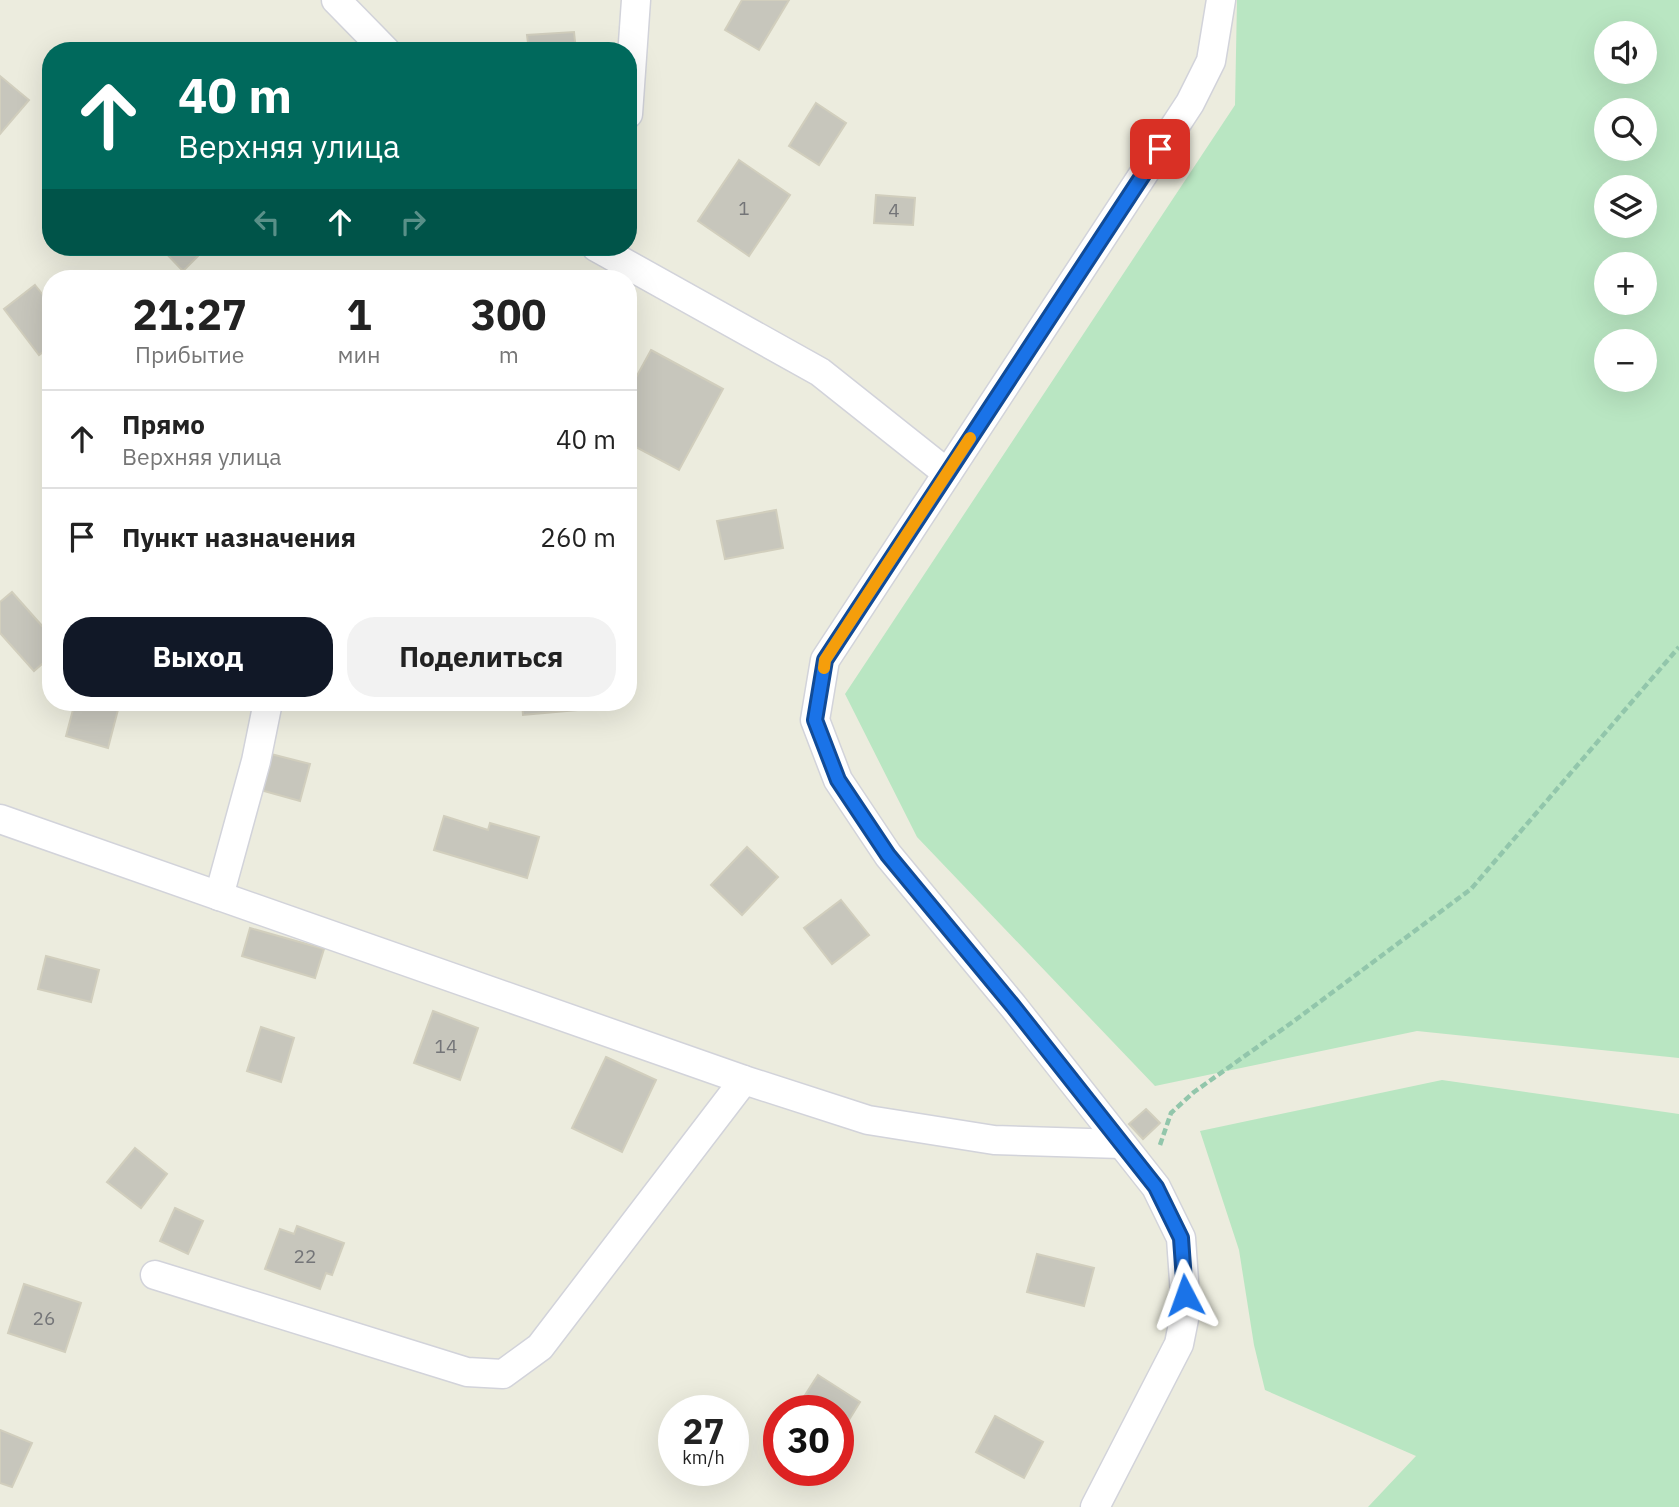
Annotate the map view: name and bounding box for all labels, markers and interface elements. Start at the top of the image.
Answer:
map controls [1594,21,1657,392]
button: sound [1594,21,1657,84]
text: 40 m [178,63,292,126]
icon: ahead [63,70,154,161]
button: search [1594,98,1657,161]
pin [1130,119,1190,179]
text: Верхняя улица [178,125,400,167]
icon: arrive [1141,130,1179,168]
button: layers [1594,175,1657,238]
house number: 1 [738,196,750,220]
house number: 4 [888,198,900,222]
icon: left [248,203,286,241]
icon: ahead [321,203,359,241]
icon: right [394,203,432,241]
button: + [1594,252,1657,315]
text: 21:27 [132,287,247,342]
text: 1 [346,287,372,342]
text: 300 [471,287,547,342]
button: − [1594,329,1657,392]
text: Прибытие [135,339,244,369]
text: мин [337,339,381,369]
text: m [499,339,519,369]
text: Прямо [122,407,205,441]
icon: ahead [63,420,101,458]
text: 40 m [556,422,616,456]
text: Верхняя улица [122,441,282,471]
icon: arrive [63,518,101,556]
text: Пункт назначения [122,520,356,554]
text: 260 m [540,520,616,554]
button: Выход [63,617,333,697]
button: Поделиться [347,617,616,697]
house number: 14 [435,1034,457,1058]
house number: 22 [294,1244,316,1268]
position arrow [1148,1258,1222,1332]
house number: 26 [33,1306,55,1330]
speed limit sign: 30 [763,1395,854,1486]
text: 27 [682,1408,725,1454]
text: km/h [682,1446,725,1469]

